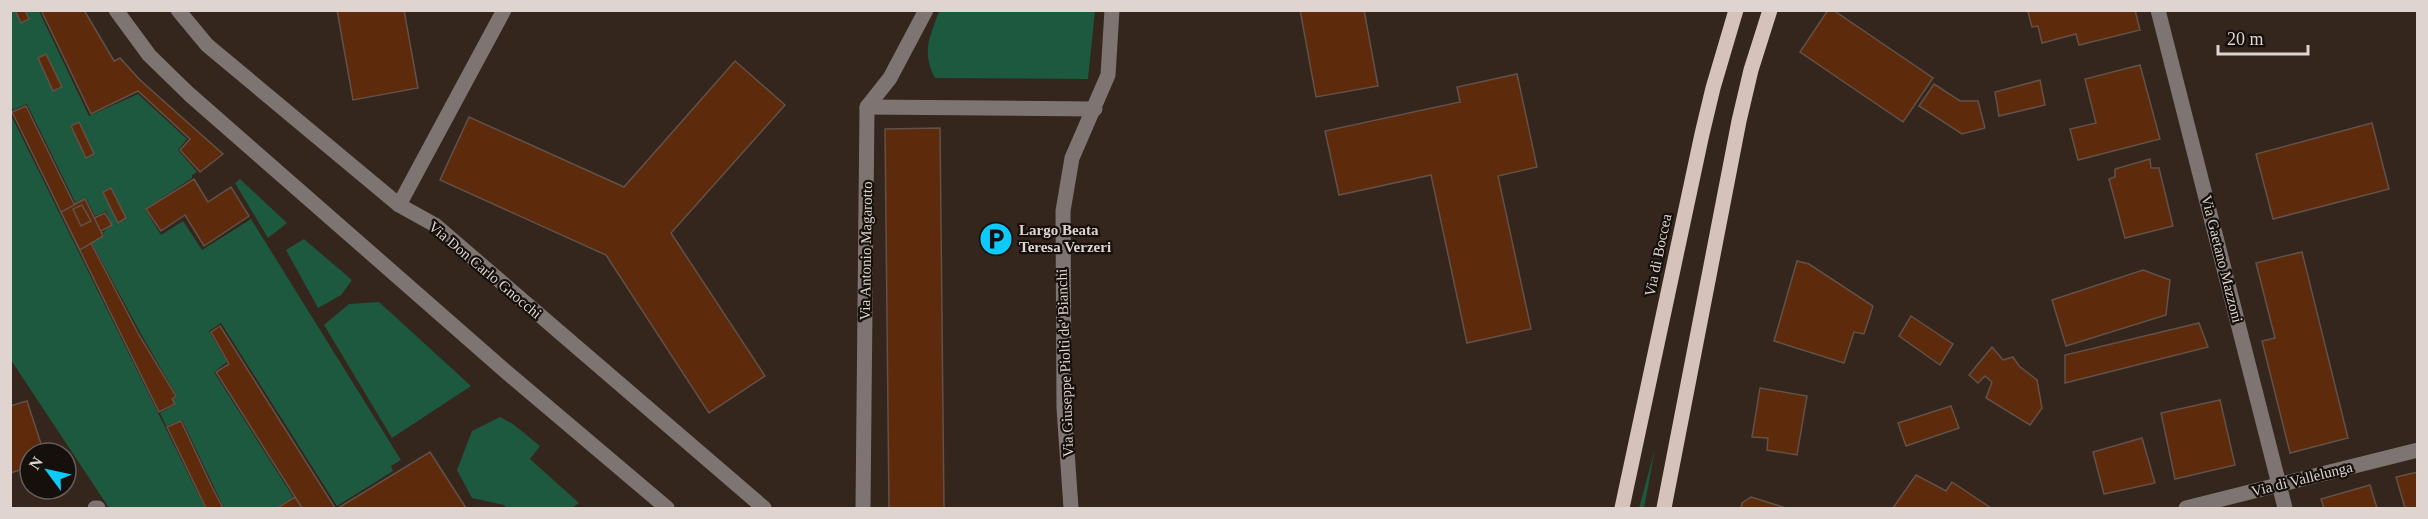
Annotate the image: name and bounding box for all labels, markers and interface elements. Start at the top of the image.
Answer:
scale bar [2218,18,2308,56]
text: 20 m [2227,29,2264,49]
street label: Via Antonio Magarotto [857,181,875,321]
street label: Via Gaetano Mazzoni [2198,194,2246,324]
street label: Via di Boccea [1641,212,1675,298]
street label: Via Don Carlo Gnocchi [425,218,545,322]
parking icon: Largo Beata Teresa Verzeri [978,221,1014,257]
place label: Largo Beata Teresa Verzeri [1019,222,1111,255]
street label: Via Giuseppe Piolti de' Bianchi [1054,269,1076,457]
north arrow [18,441,78,501]
text: N [26,453,46,473]
street label: Via di Vallelunga [2250,459,2355,499]

